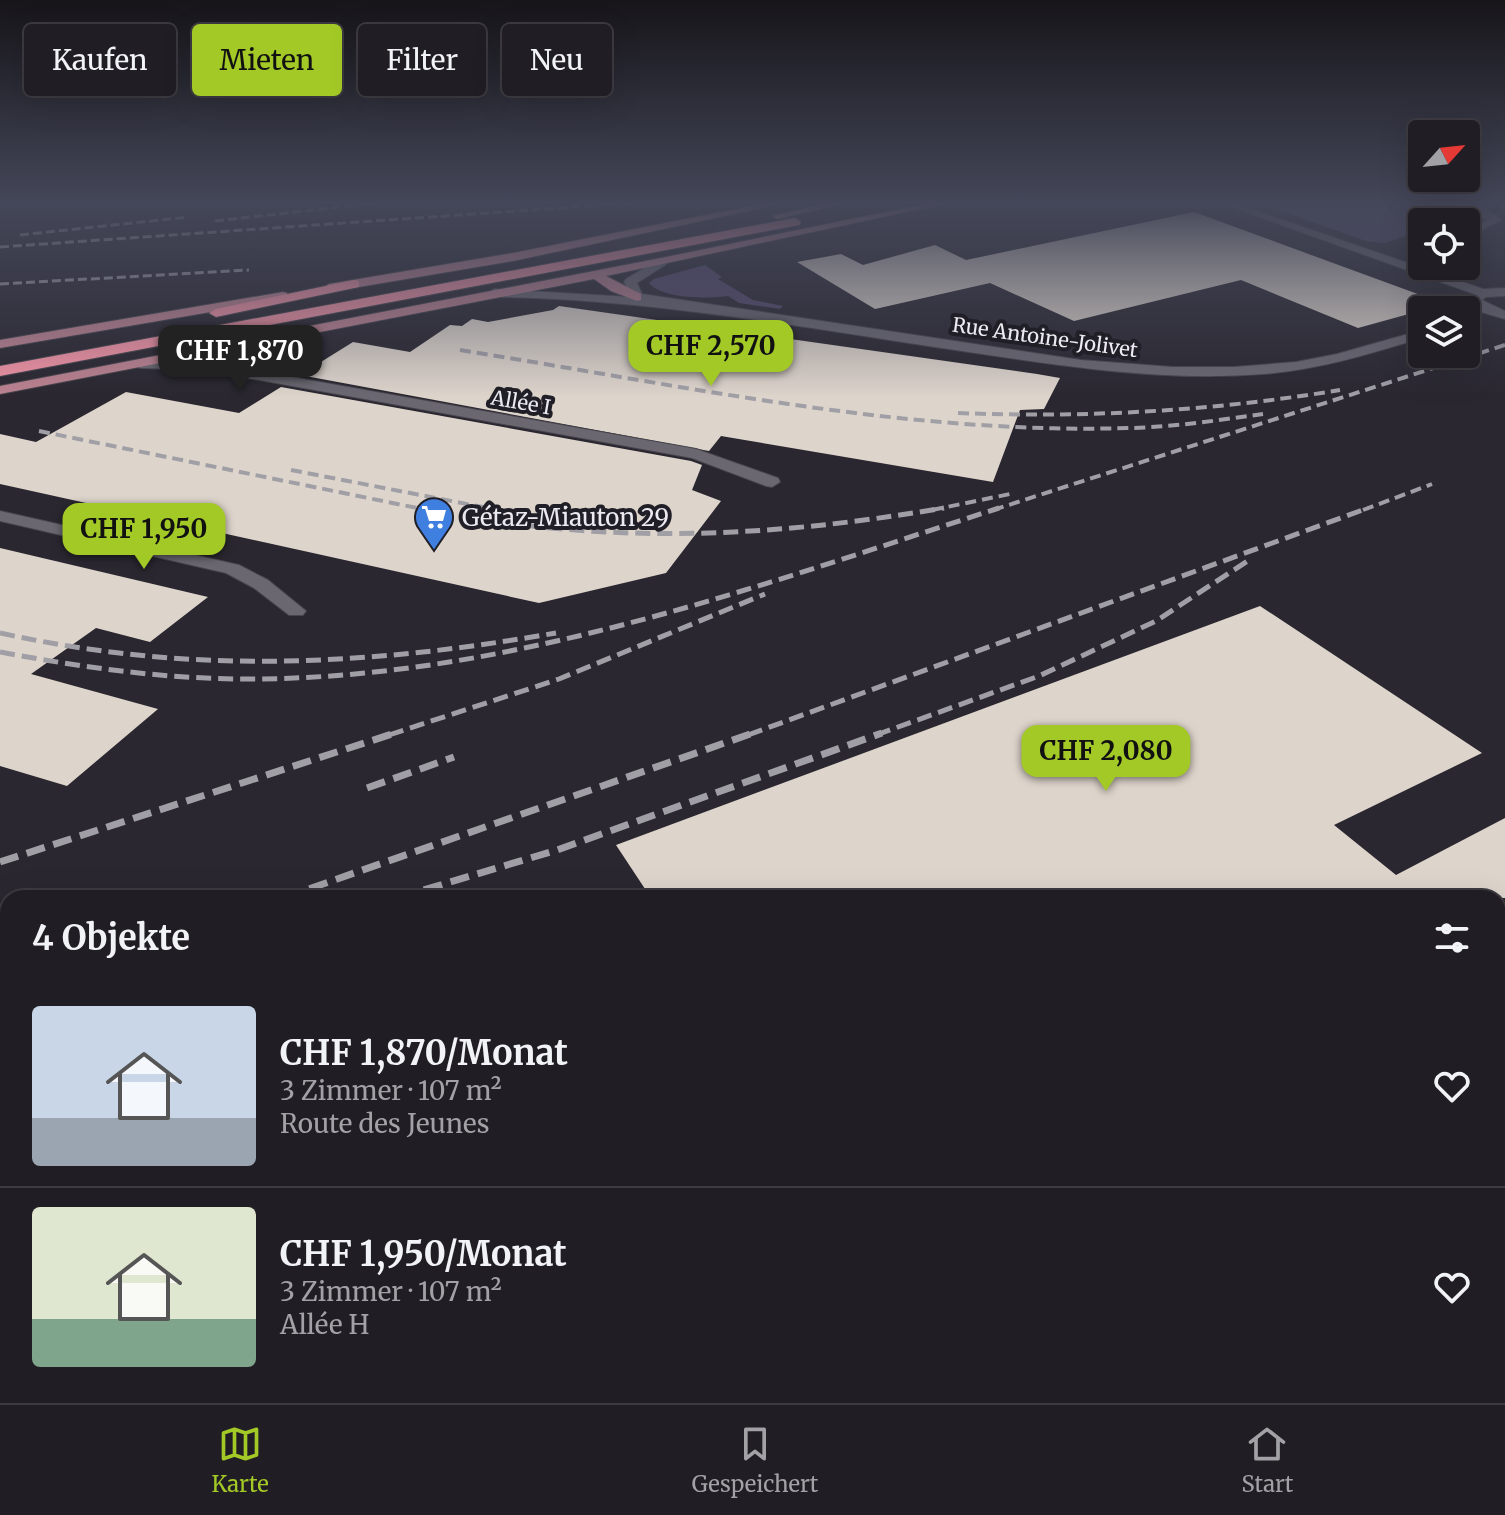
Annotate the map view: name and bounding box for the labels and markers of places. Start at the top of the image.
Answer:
pin: CHF 2,570 [619,320,803,388]
pin: CHF 1,870 [148,325,332,393]
supermarket icon: Gétaz-Miauton 29 [413,496,455,551]
place label: Gétaz-Miauton 29 [462,502,669,533]
pin: CHF 1,950 [52,503,236,571]
pin: CHF 2,080 [1014,725,1198,793]

